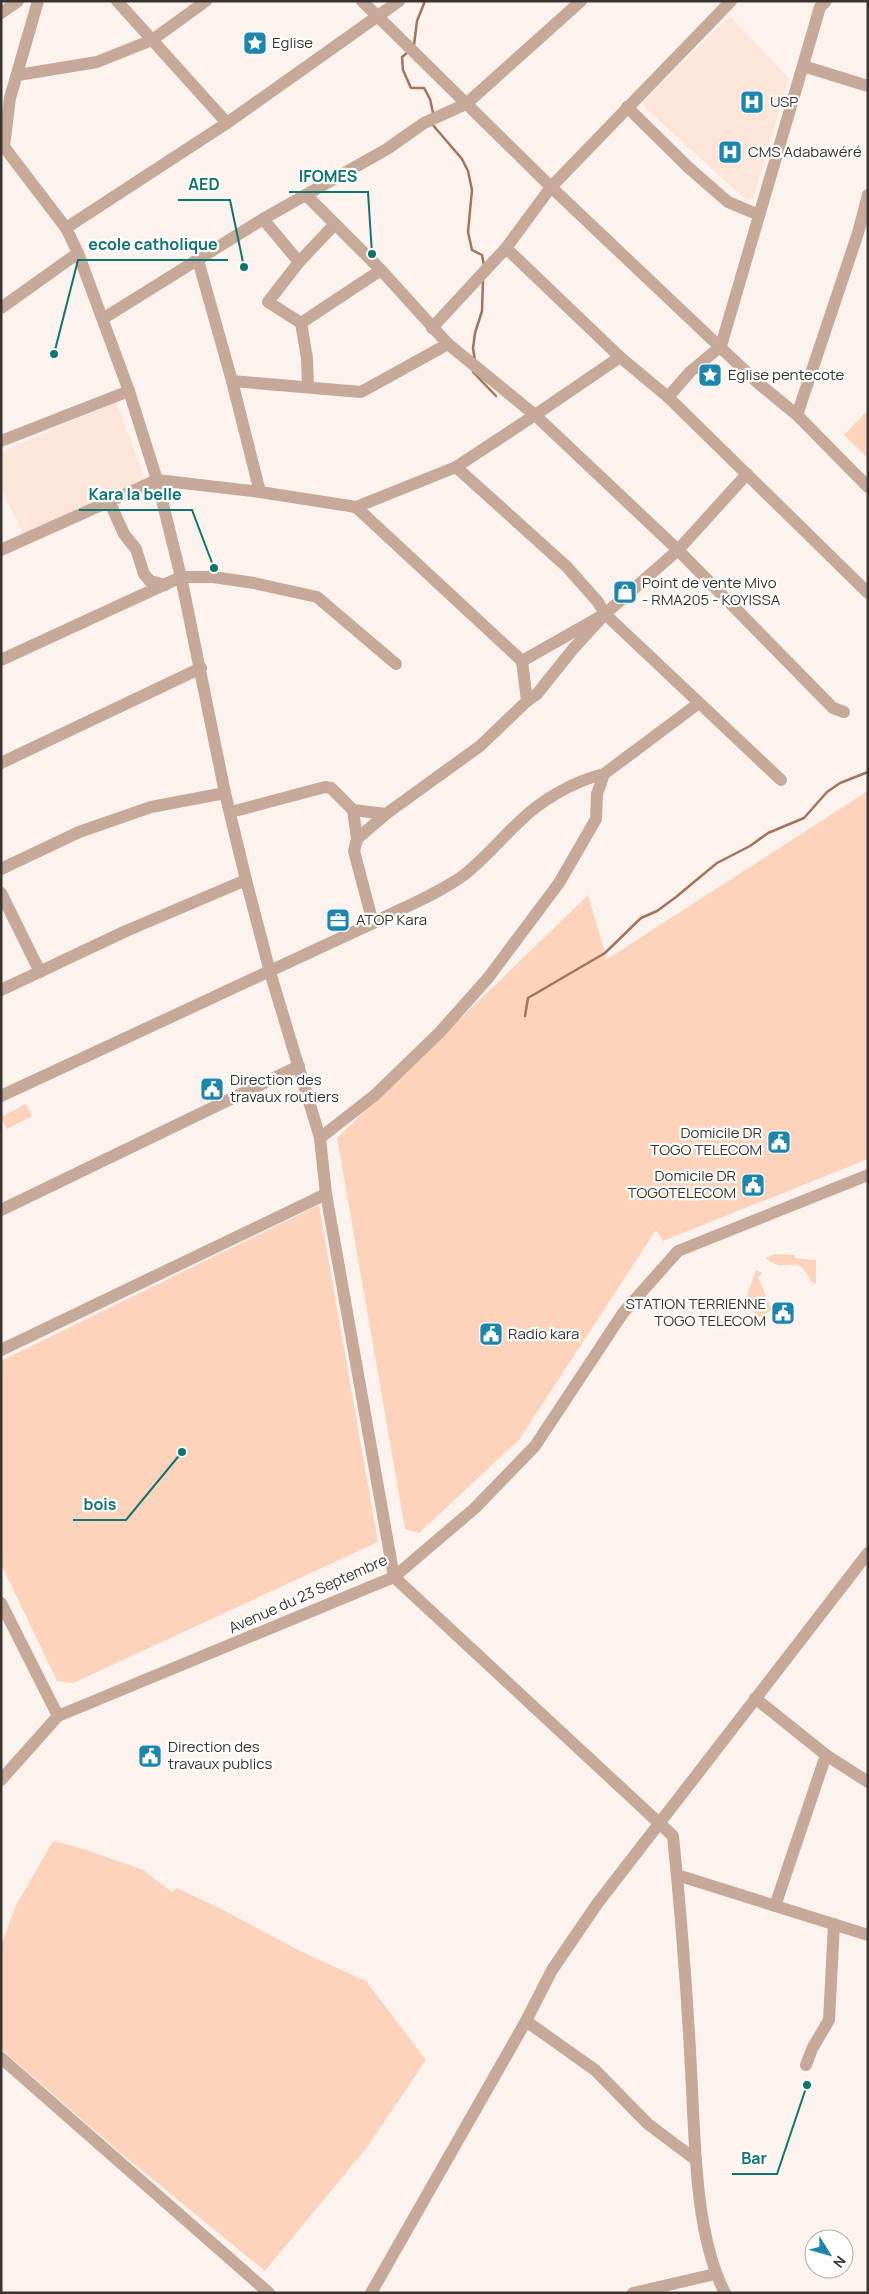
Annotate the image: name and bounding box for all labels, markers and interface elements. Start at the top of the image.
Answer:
place icon: Eglise [242,30,268,56]
place label: Eglise [272,32,313,53]
hospital icon: USP [739,89,765,115]
place label: USP [770,91,798,112]
hospital icon: CMS Adabawéré [717,139,743,165]
place label: CMS Adabawéré [748,141,862,162]
callout: IFOMES [289,161,368,192]
text: IFOMES [299,165,357,187]
callout: AED [178,169,230,200]
text: AED [188,173,220,195]
callout: ecole catholique [78,229,228,260]
text: ecole catholique [88,233,218,255]
place icon: Eglise pentecote [697,362,723,388]
place label: Eglise pentecote [728,364,845,385]
callout: Kara la belle [79,479,192,510]
text: Kara la belle [88,483,182,505]
place label: Point de vente Mivo - RMA205 - KOYISSA [642,572,781,610]
shop icon: Point de vente Mivo - RMA205 - KOYISSA [612,579,638,605]
office icon: ATOP Kara [325,907,351,933]
place label: ATOP Kara [356,909,427,930]
place label: Direction des travaux routiers [230,1069,339,1107]
public building icon: Direction des travaux routiers [199,1076,225,1102]
place label: Domicile DR TOGO TELECOM [650,1122,762,1160]
public building icon: Domicile DR TOGO TELECOM [766,1129,792,1155]
place label: Domicile DR TOGOTELECOM [628,1165,736,1203]
public building icon: Domicile DR TOGOTELECOM [740,1172,766,1198]
place label: STATION TERRIENNE TOGO TELECOM [625,1293,766,1331]
public building icon: STATION TERRIENNE TOGO TELECOM [770,1300,796,1326]
public building icon: Radio kara [478,1321,504,1347]
place label: Radio kara [508,1323,579,1344]
callout: bois [73,1489,126,1520]
text: bois [84,1493,117,1515]
street label: Avenue du 23 Septembre [225,1549,391,1638]
place label: Direction des travaux publics [168,1736,272,1774]
public building icon: Direction des travaux publics [137,1743,163,1769]
callout: Bar [732,2143,777,2174]
text: Bar [741,2147,767,2169]
north arrow [804,2229,854,2279]
text: N [829,2252,850,2272]

